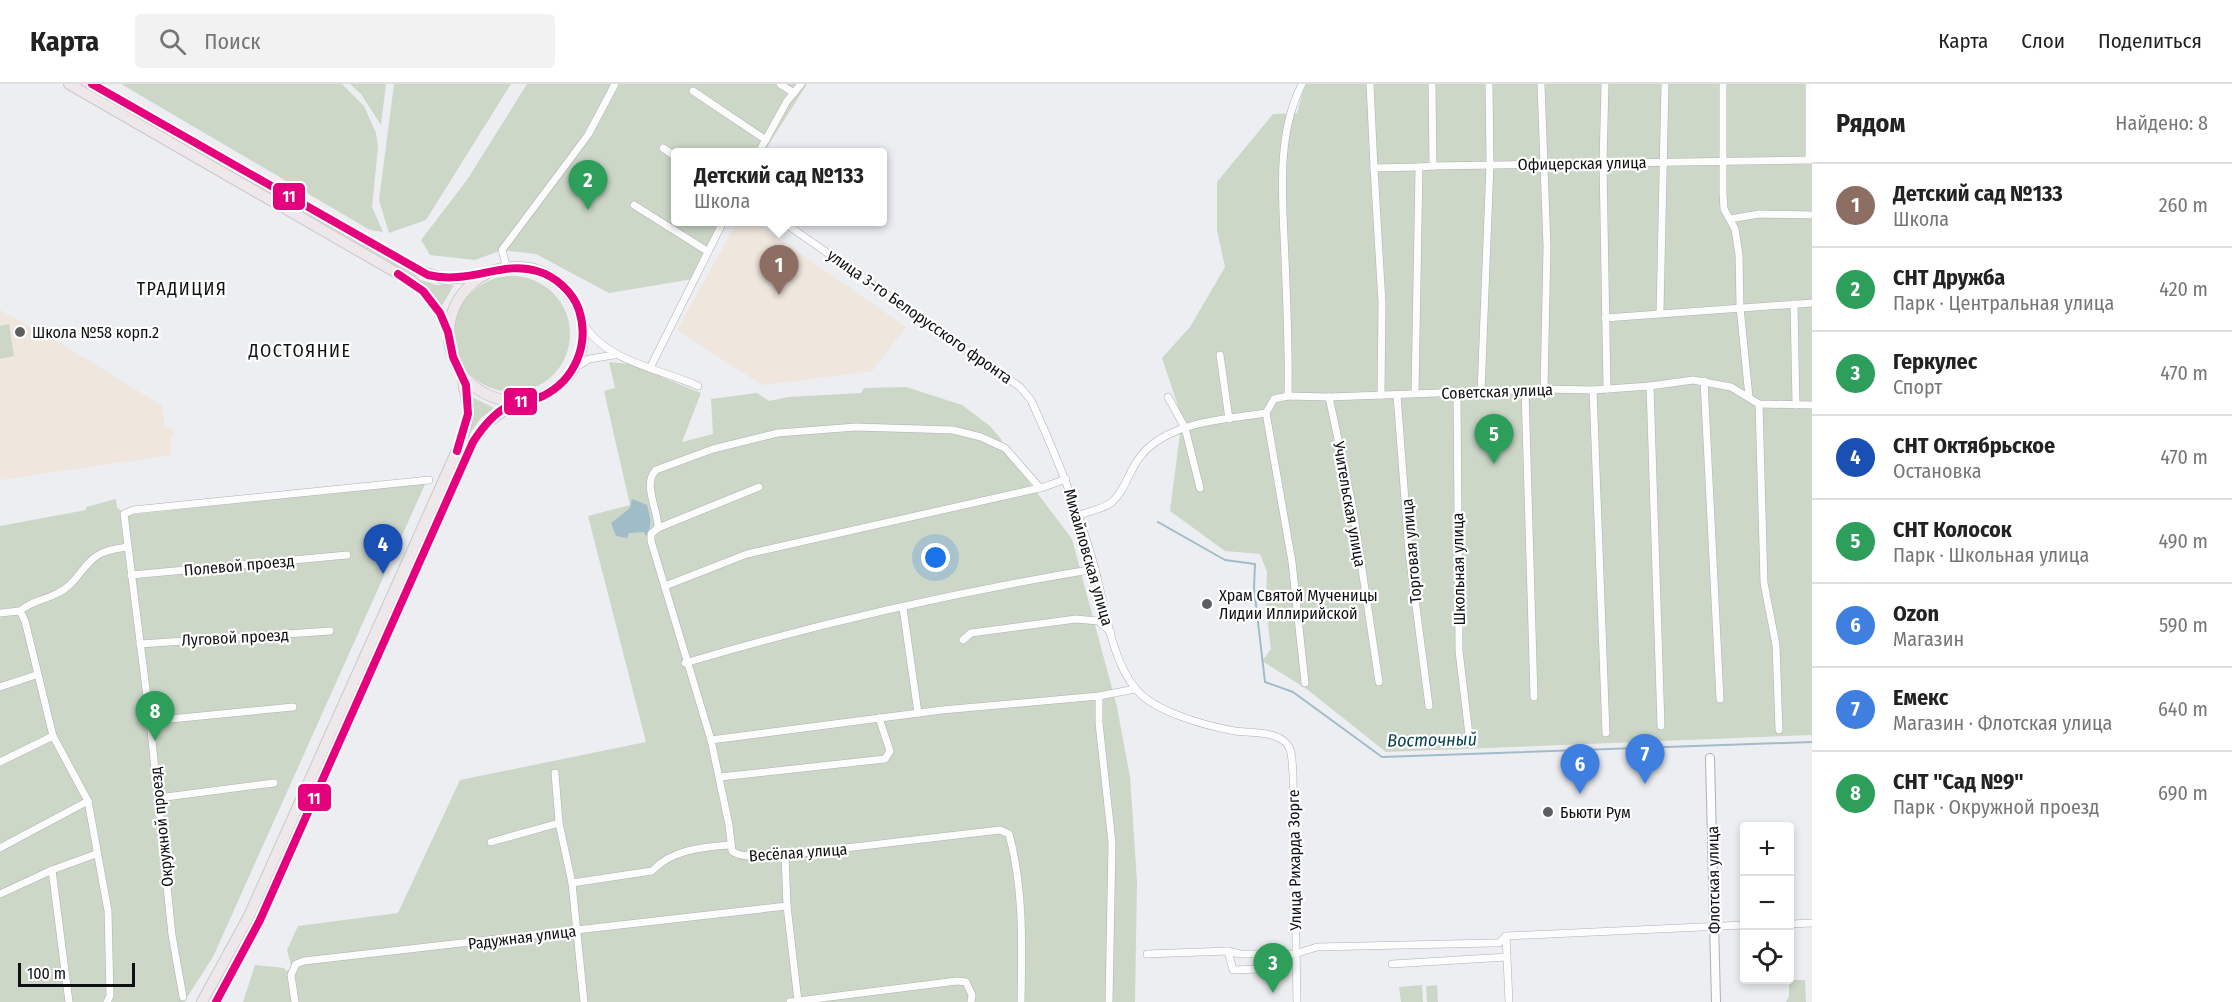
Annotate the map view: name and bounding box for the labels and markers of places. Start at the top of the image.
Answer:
pin: 2 [568,160,608,210]
pin: 1 [760,246,798,295]
place label: Школа №58 корп.2 [32,323,159,342]
marker: Школа №58 корп.2 [13,325,27,339]
pin: 5 [1474,414,1514,464]
pin: 4 [364,524,403,574]
place label: Храм Святой Мученицы Лидии Иллирийской [1219,586,1378,623]
marker: Храм Святой Мученицы Лидии Иллирийской [1200,597,1214,611]
pin: 8 [136,692,174,741]
pin: 7 [1626,734,1664,784]
pin: 6 [1560,744,1600,794]
place label: Бьюти Рум [1560,803,1631,822]
marker: Бьюти Рум [1541,805,1555,819]
pin: 3 [1254,944,1292,993]

